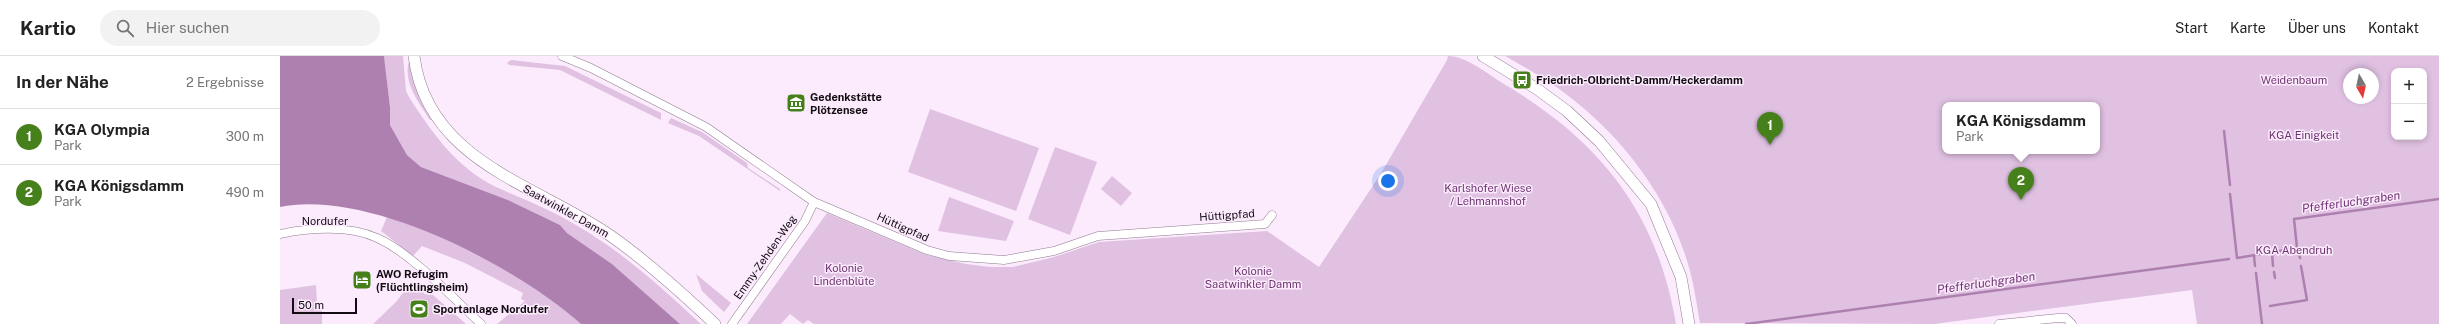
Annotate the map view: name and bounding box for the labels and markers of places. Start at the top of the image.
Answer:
bus stop icon: Friedrich-Olbricht-Damm/Heckerdamm [1511,69,1533,91]
place label: Friedrich-Olbricht-Damm/Heckerdamm [1536,74,1743,86]
place label: Gedenkstätte Plötzensee [810,91,882,116]
museum icon: Gedenkstätte Plötzensee [785,92,807,114]
pin: 1 [1757,112,1783,145]
pin: 2 [2008,167,2034,200]
place label: AWO Refugim (Flüchtlingsheim) [376,268,468,293]
hotel icon: AWO Refugim (Flüchtlingsheim) [351,269,373,291]
sports icon: Sportanlage Nordufer [408,298,430,320]
place label: Sportanlage Nordufer [433,303,549,315]

